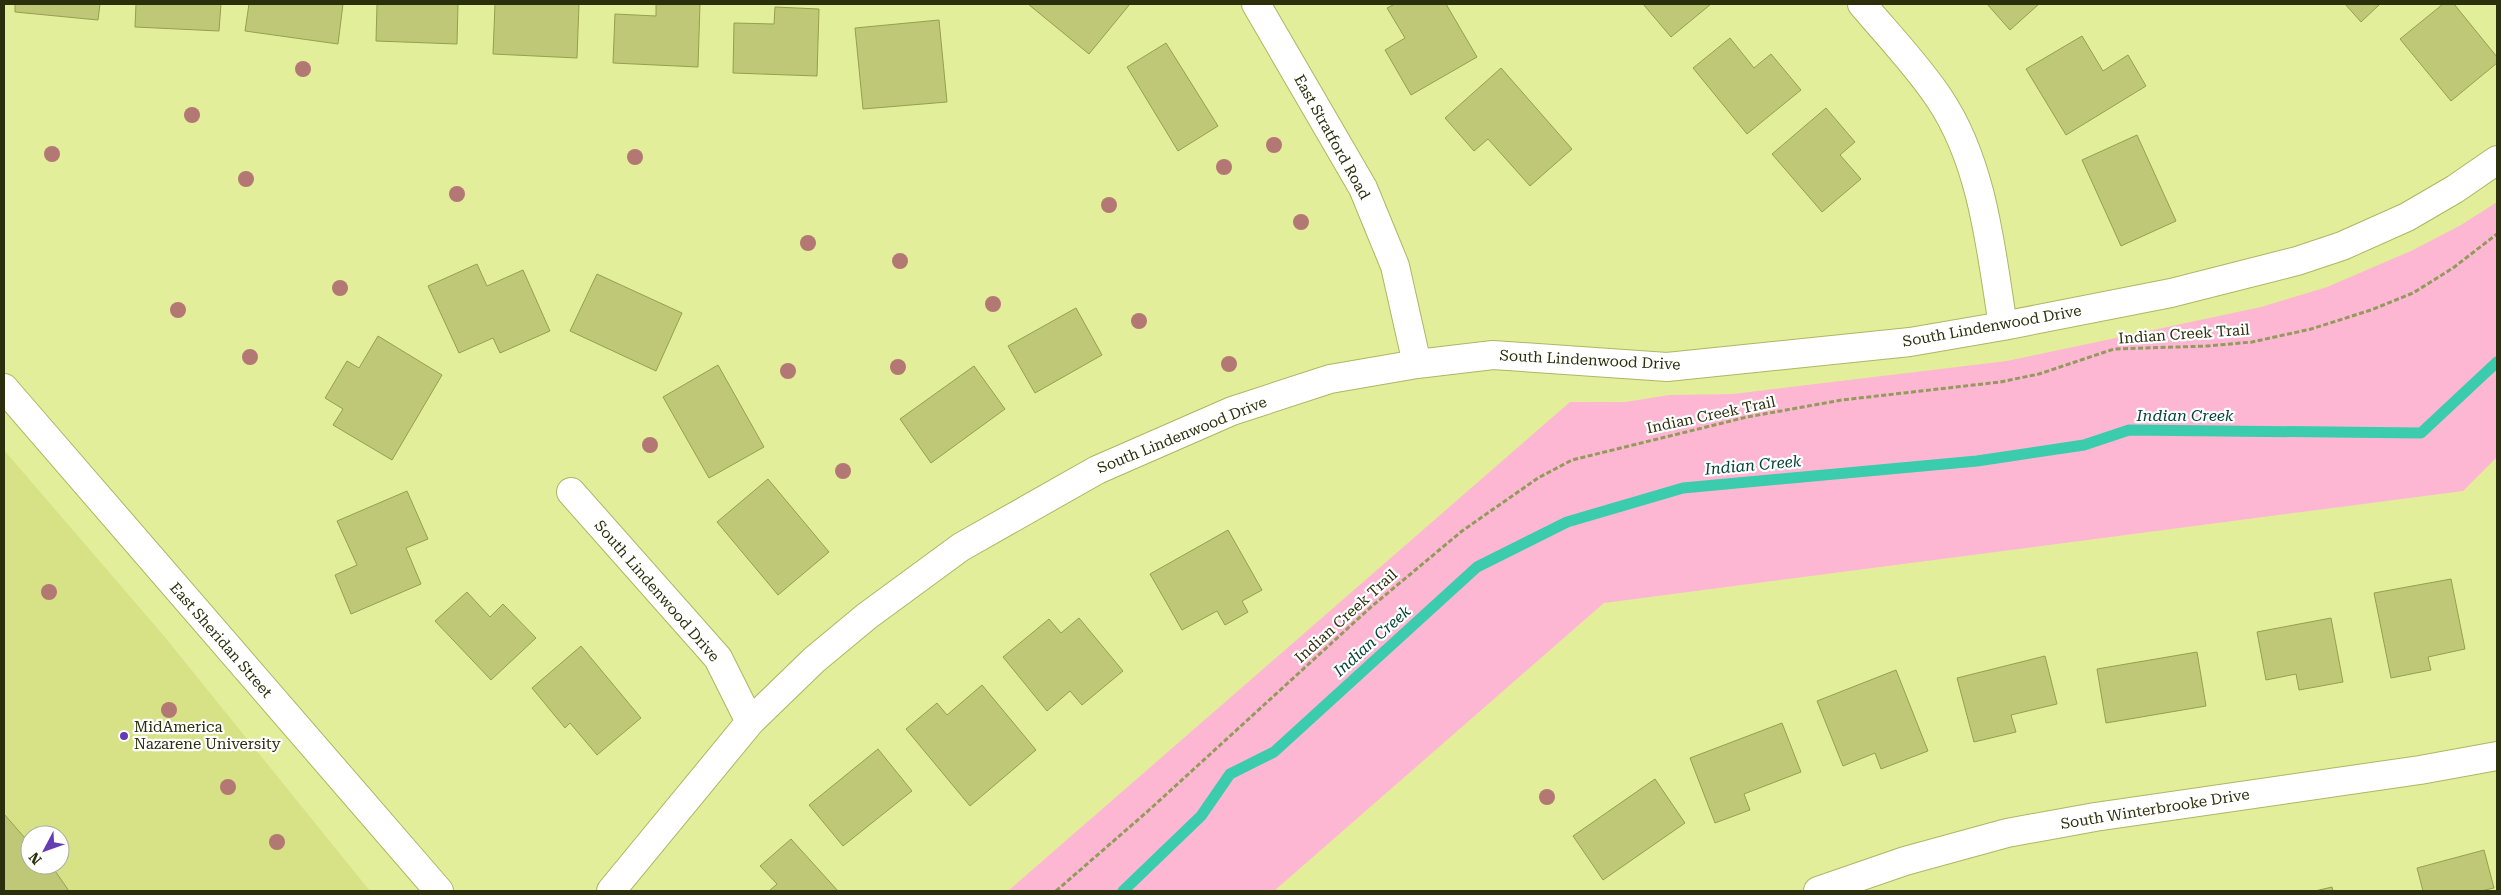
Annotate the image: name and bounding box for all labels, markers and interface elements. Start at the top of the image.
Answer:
street label: East Stratford Road [1290,71,1374,203]
street label: South Lindenwood Drive [1901,301,2083,351]
street label: Indian Creek Trail [2118,320,2250,348]
street label: South Lindenwood Drive [1499,346,1681,374]
street label: Indian Creek Trail [1645,392,1777,437]
street label: South Lindenwood Drive [1095,393,1269,477]
water label: Indian Creek [2136,406,2234,425]
water label: Indian Creek [1703,451,1802,479]
street label: South Lindenwood Drive [591,517,723,665]
street label: Indian Creek Trail [1291,565,1401,667]
street label: East Sheridan Street [166,579,276,702]
water label: Indian Creek [1330,601,1414,681]
place label: MidAmerica Nazarene University [134,718,281,753]
marker: MidAmerica Nazarene University [118,730,130,742]
street label: South Winterbrooke Drive [2059,785,2251,833]
north arrow [20,825,70,875]
text: N [25,849,45,868]

